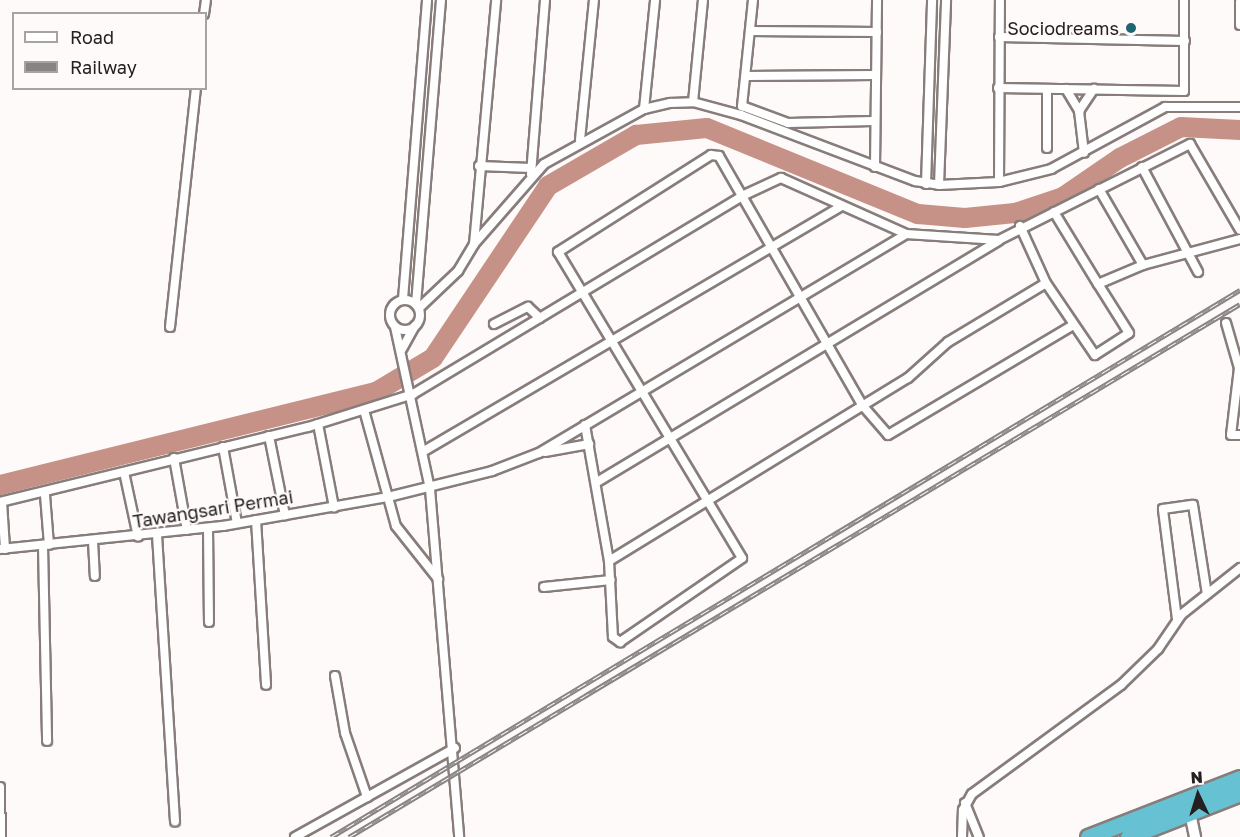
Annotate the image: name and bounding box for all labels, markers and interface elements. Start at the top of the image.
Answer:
legend [12,12,207,90]
place label: Sociodreams [1007,17,1119,39]
marker: Sociodreams [1124,21,1138,35]
text: Road [70,26,114,48]
text: Railway [70,56,137,78]
street label: Tawangsari Permai [131,486,295,532]
north arrow [1168,765,1228,825]
text: N [1190,767,1204,787]

